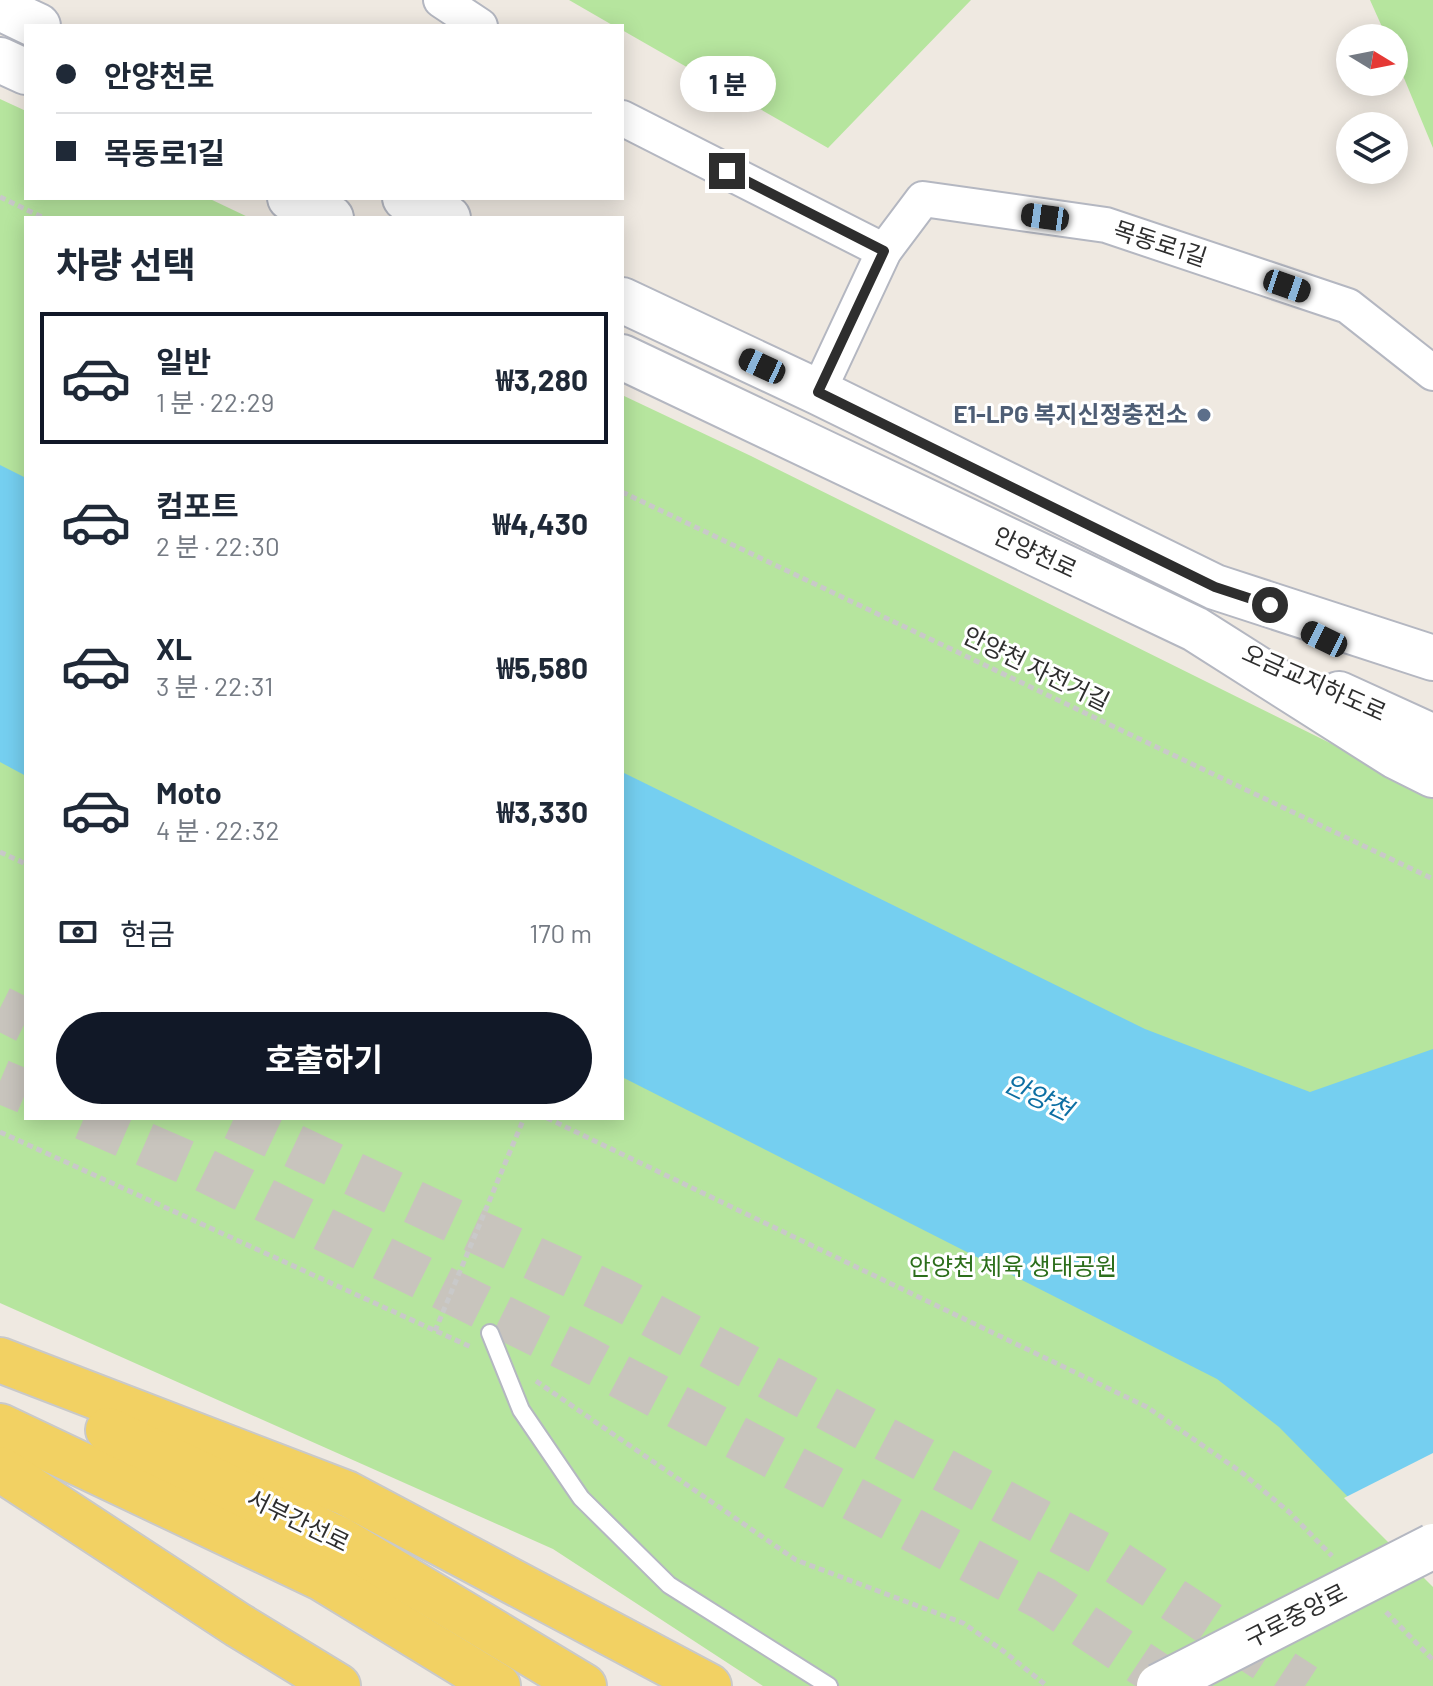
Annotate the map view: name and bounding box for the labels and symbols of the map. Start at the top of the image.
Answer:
north arrow [1336,24,1408,96]
callout: 1 분 [679,55,775,111]
route end [709,153,745,189]
car [1020,202,1070,232]
street label: 목동로1길 [1110,214,1211,271]
car [1260,267,1314,305]
car [735,345,789,387]
place label: E1-LPG 복지신정충전소 [954,399,1188,428]
marker: E1-LPG 복지신정충전소 [1195,406,1213,424]
street label: 안양천로 [989,520,1082,583]
route start [1252,587,1288,623]
car [1297,618,1351,660]
street label: 안양천 자전거길 [959,620,1115,716]
street label: 오금교지하도로 [1238,637,1391,726]
water label: 안양천 [1000,1066,1080,1127]
park label: 안양천 체육 생태공원 [909,1251,1117,1280]
street label: 서부간선로 [243,1482,355,1557]
street label: 구로중앙로 [1240,1577,1351,1653]

